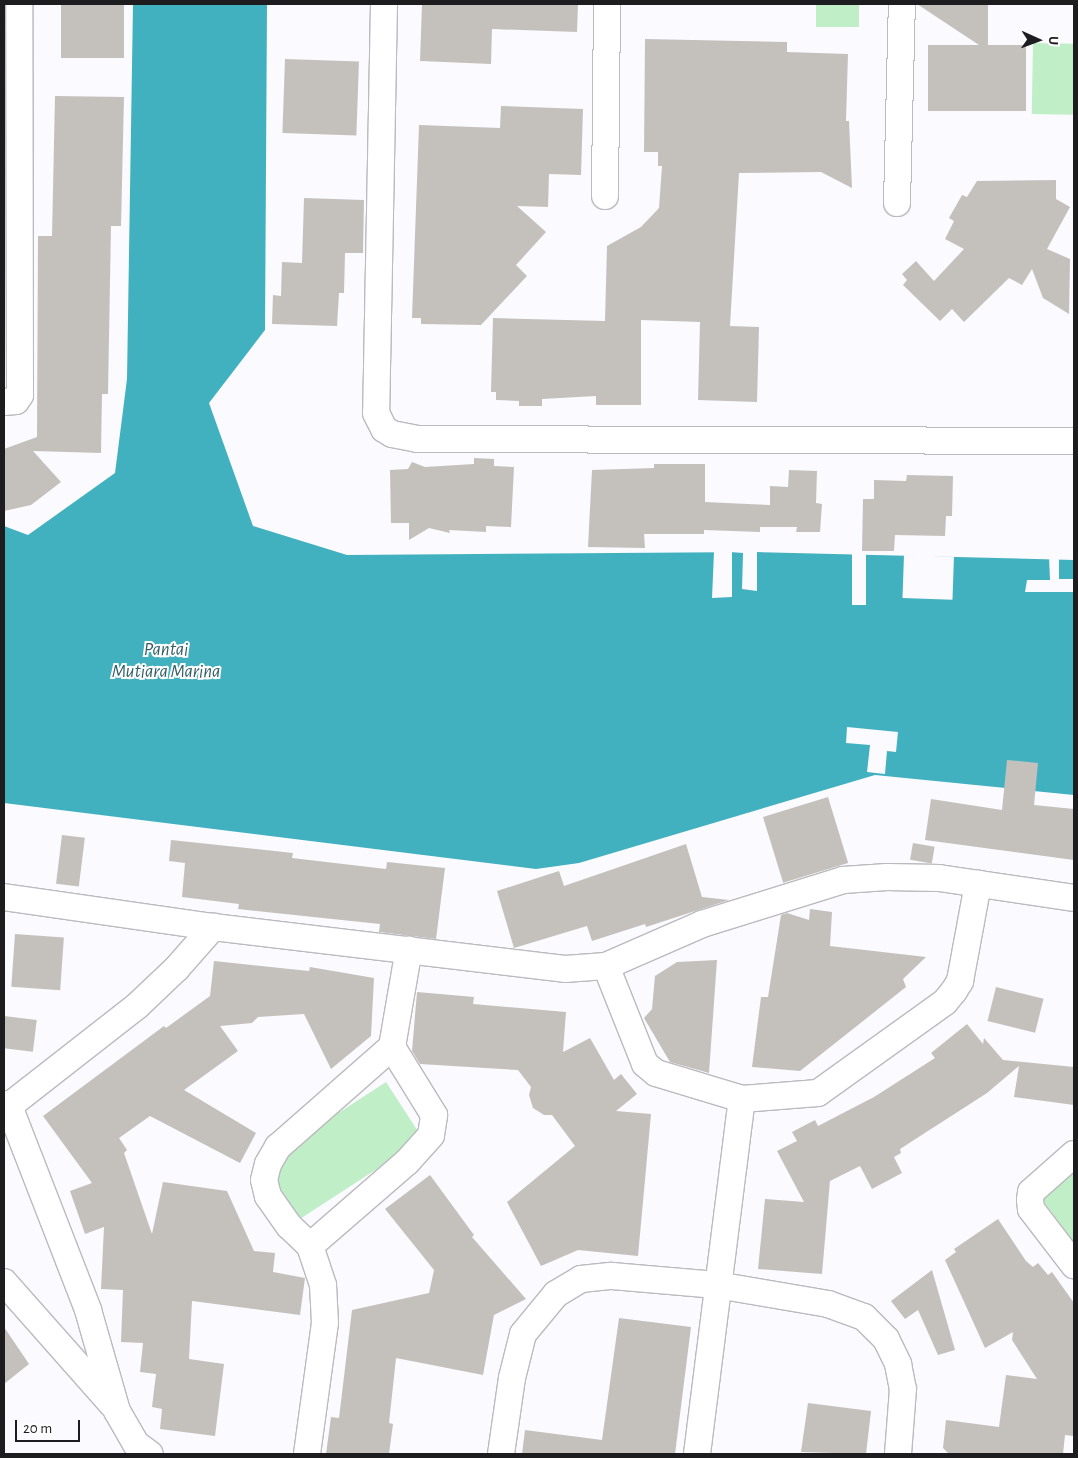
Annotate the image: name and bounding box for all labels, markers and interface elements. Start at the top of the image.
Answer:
north arrow [1013,15,1063,65]
text: U [1046,36,1060,45]
water label: Pantai Mutiara Marina [112,639,220,683]
scale bar [18,1410,82,1442]
text: 20 m [23,1421,52,1436]

